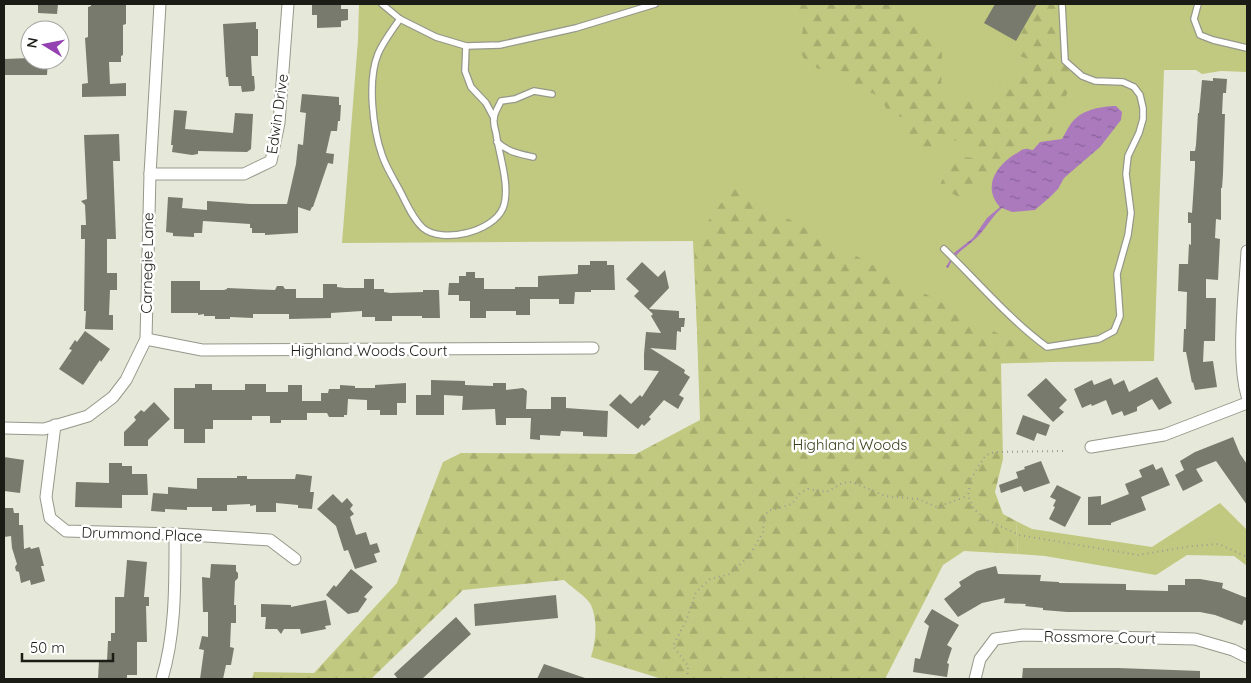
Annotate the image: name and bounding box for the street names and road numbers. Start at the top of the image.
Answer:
street label: Edwin Drive [262,73,292,155]
street label: Carnegie Lane [137,212,157,314]
street label: Highland Woods Court [290,341,448,360]
street label: Drummond Place [81,522,203,546]
street label: Rossmore Court [1044,627,1156,647]

